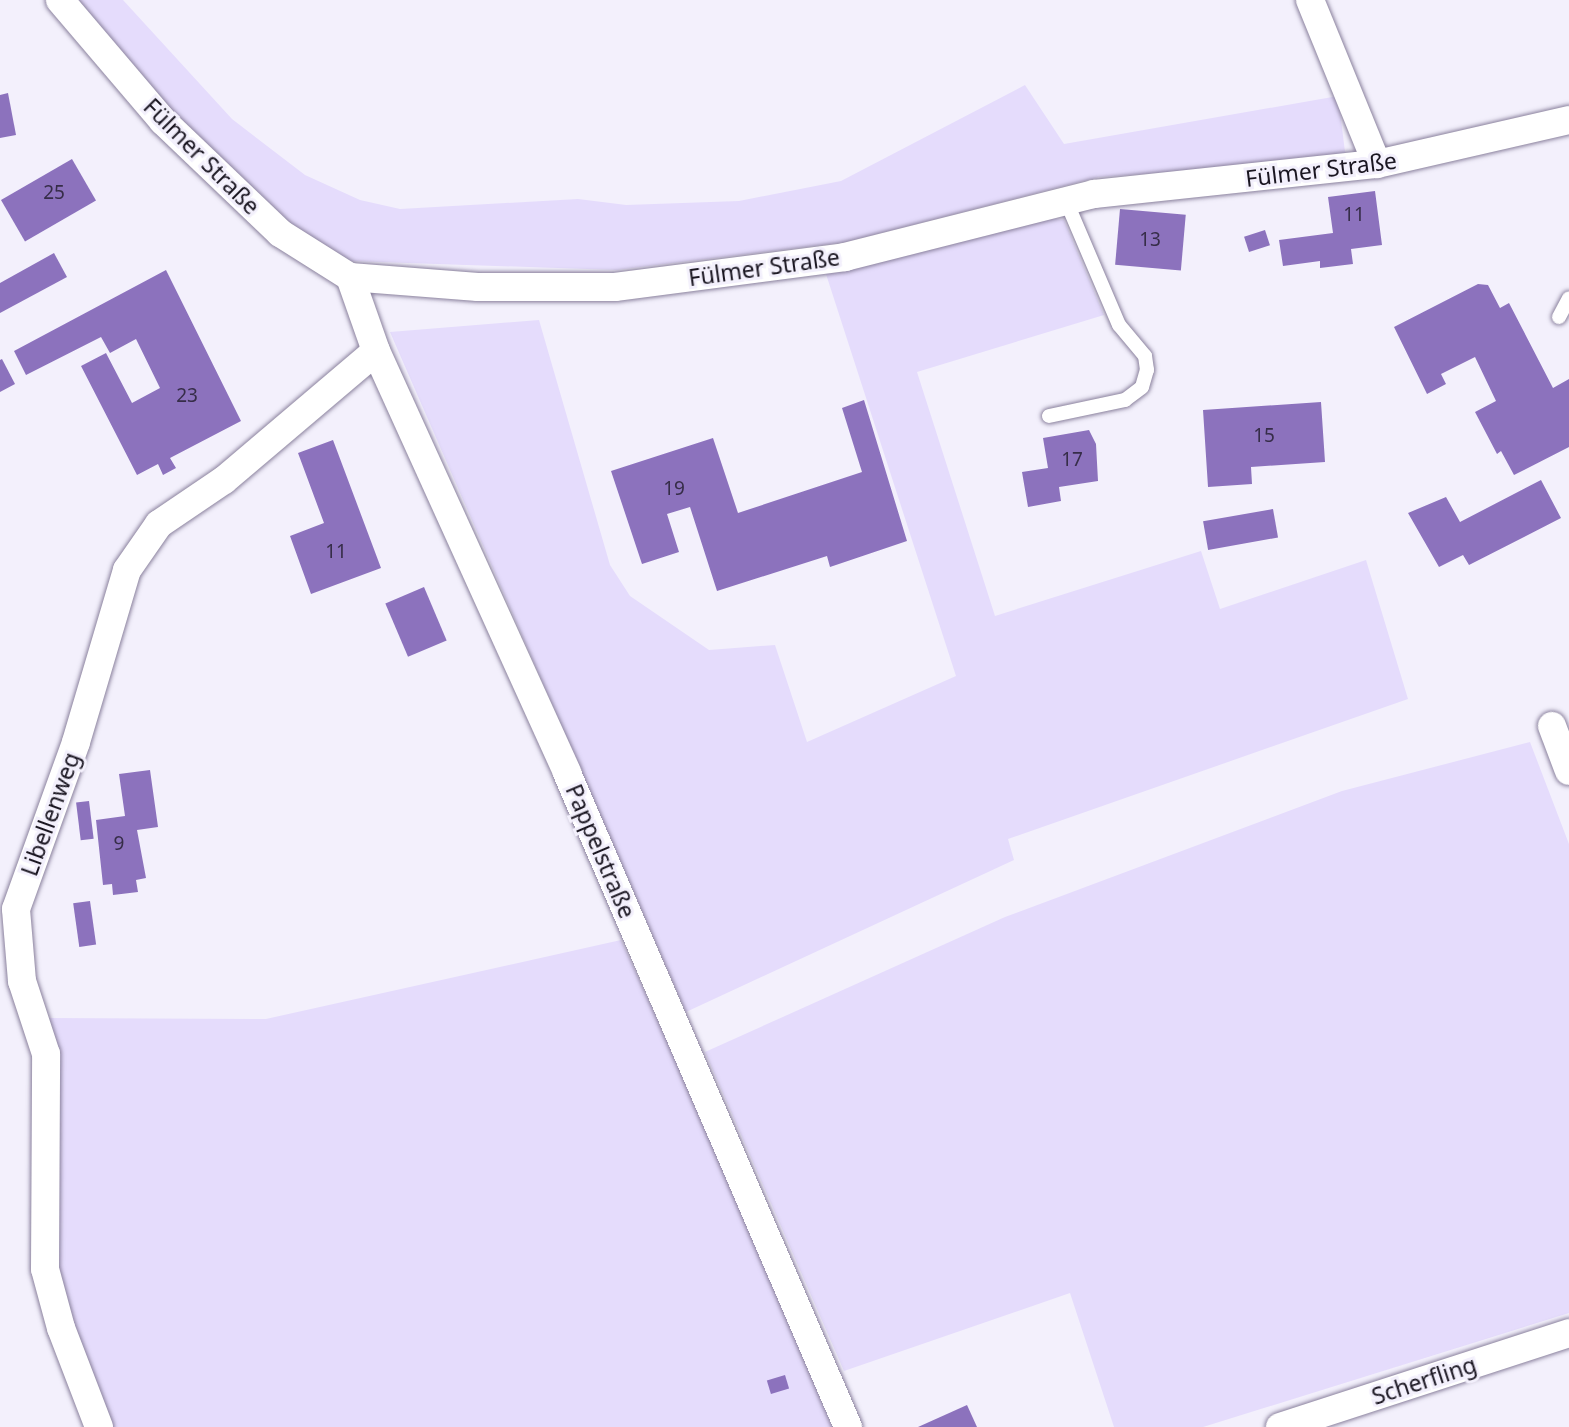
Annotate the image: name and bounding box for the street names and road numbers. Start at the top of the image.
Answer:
street label: Fülmer Straße [138,92,266,220]
street label: Fülmer Straße [1244,146,1398,192]
street label: Fülmer Straße [687,243,841,291]
street label: Libellenweg [15,749,85,879]
street label: Pappelstraße [560,780,642,922]
street label: Scherfling [1368,1350,1480,1410]

